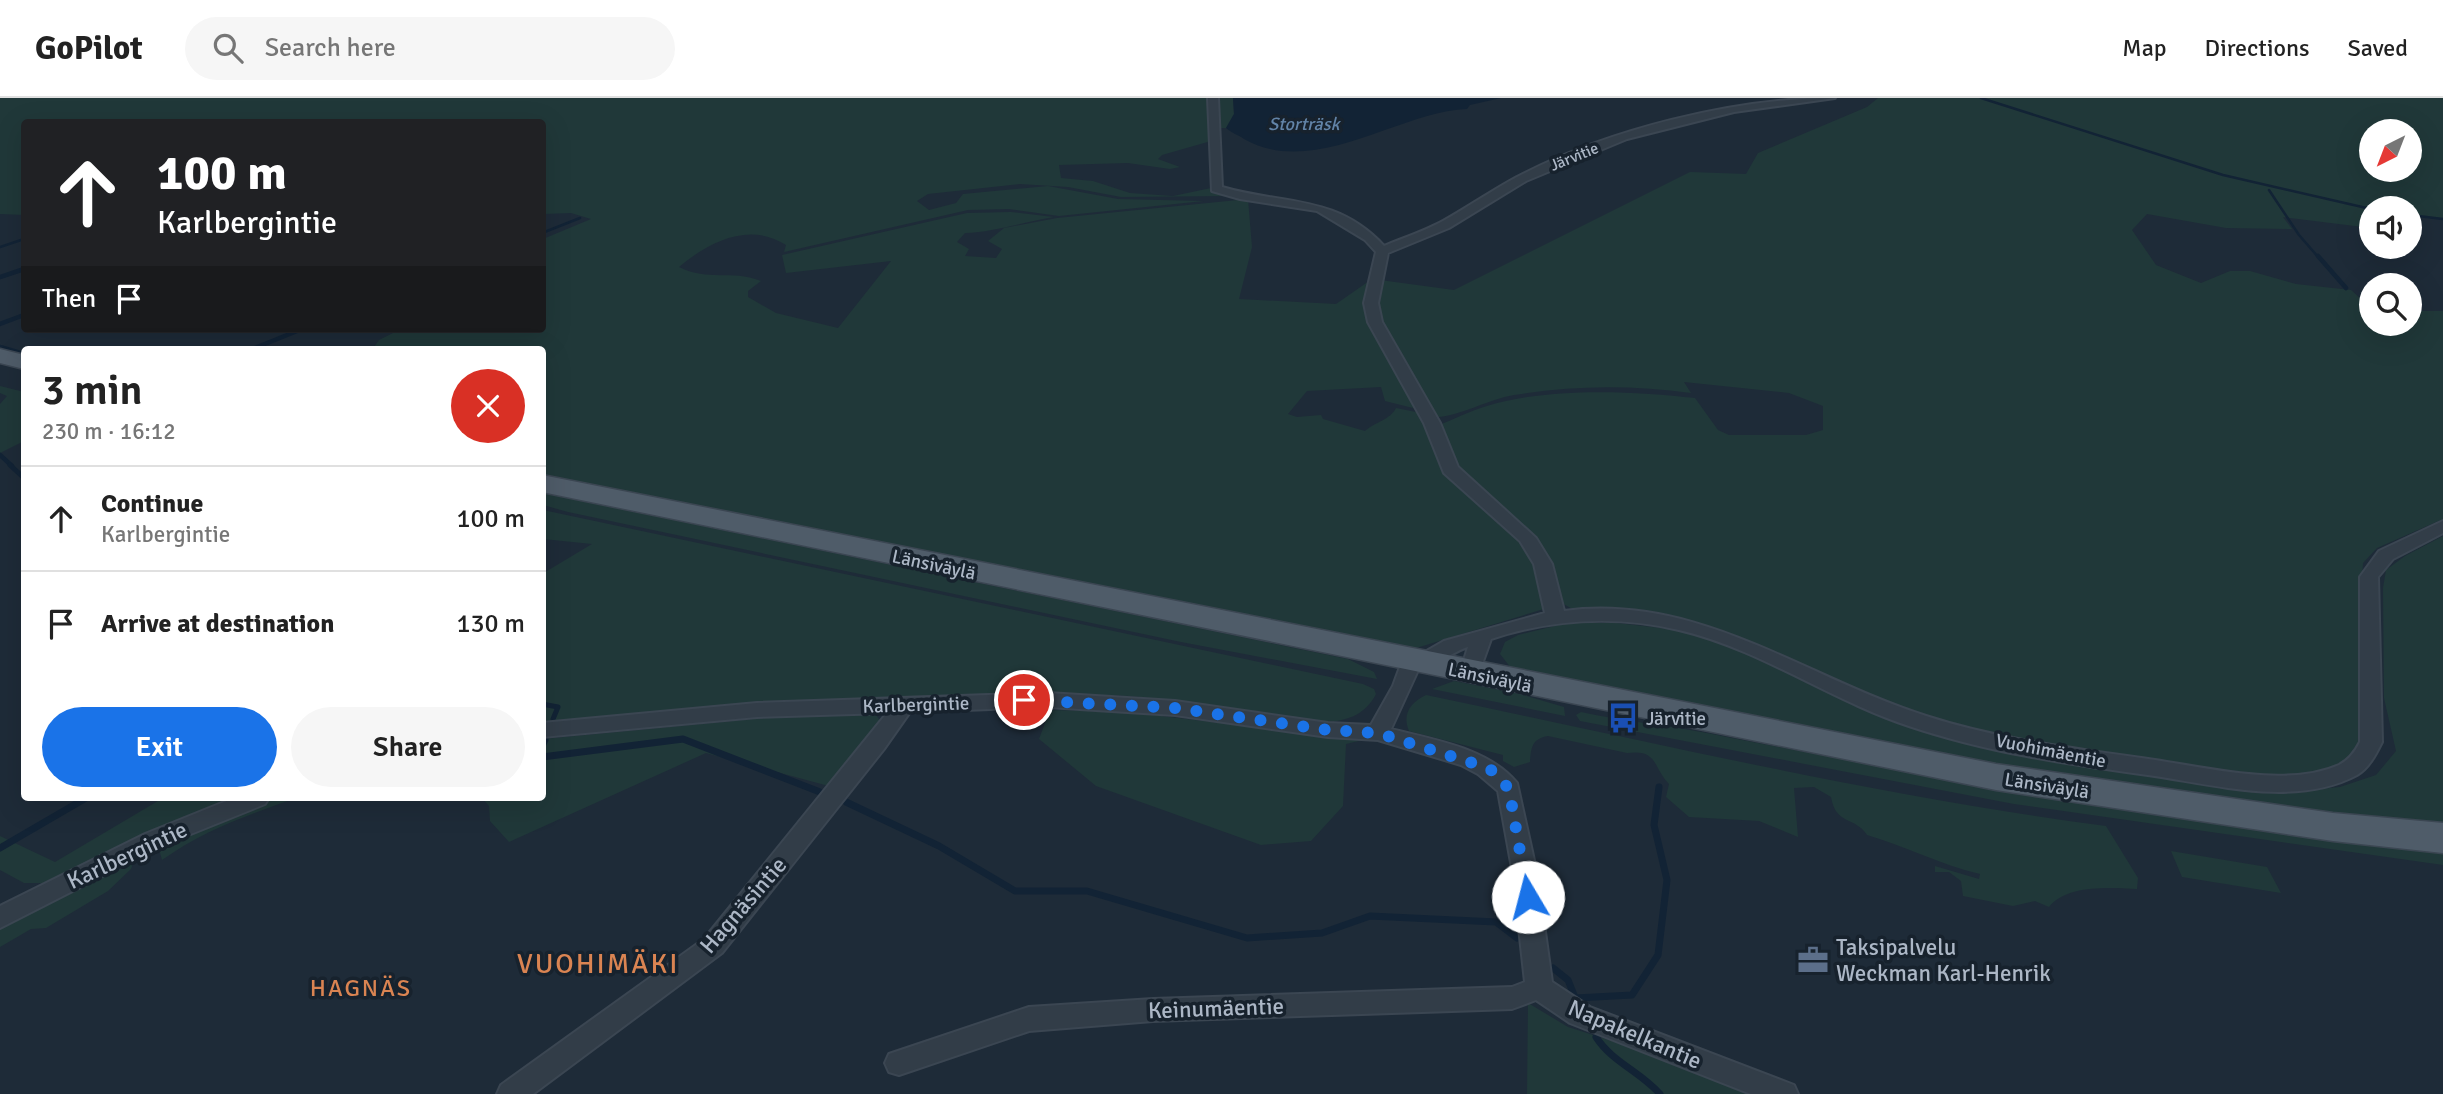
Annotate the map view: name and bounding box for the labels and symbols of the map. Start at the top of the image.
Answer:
water label: Storträsk [1268,113,1342,135]
north arrow [2359,119,2422,182]
street label: Järvitie [1547,138,1602,176]
street label: Länsiväylä [890,544,978,586]
street label: Länsiväylä [1446,657,1534,699]
pin [994,670,1054,730]
street label: Karlbergintie [862,691,970,719]
bus stop icon: Järvitie [1606,701,1640,735]
place label: Järvitie [1646,707,1706,731]
street label: Vuohimäentie [1994,729,2108,773]
street label: Länsiväylä [2003,767,2091,805]
street label: Karlbergintie [62,815,192,896]
street label: Hagnäsintie [694,851,793,959]
position arrow [1491,860,1565,934]
place label: Taksipalvelu Weckman Karl-Henrik [1836,933,2051,988]
office icon: Taksipalvelu Weckman Karl-Henrik [1796,943,1830,977]
district label: VUOHIMÄKI [517,947,679,981]
district label: HAGNÄS [310,973,412,1003]
street label: Keinumäentie [1147,992,1285,1025]
street label: Napakelkantie [1564,993,1706,1076]

